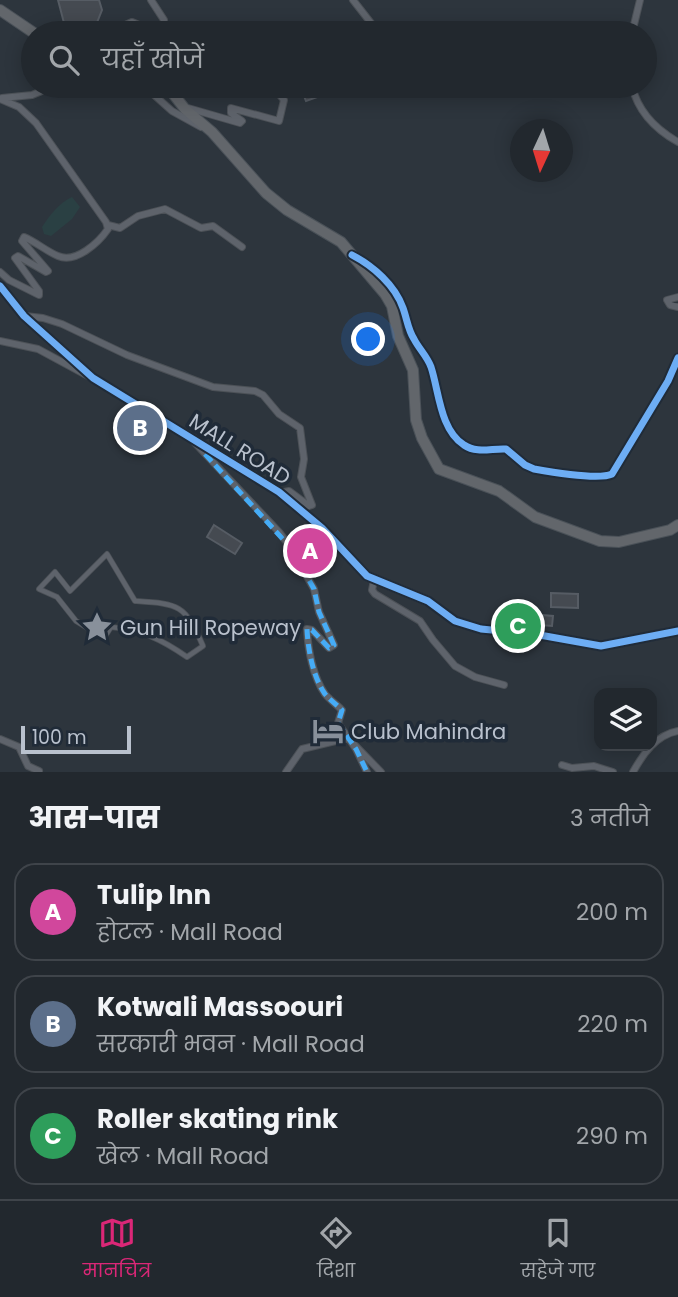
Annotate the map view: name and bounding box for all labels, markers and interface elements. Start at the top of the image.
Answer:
search box [21,21,657,98]
icon: search [45,41,83,79]
text: यहाँ खोजें [101,41,204,77]
north arrow [510,119,573,182]
your location [351,322,385,356]
pin: B [117,402,163,454]
street label: MALL ROAD [184,406,296,492]
pin: A [287,525,333,577]
pin: C [495,600,541,652]
place icon: Gun Hill Ropeway [80,610,114,644]
place label: Gun Hill Ropeway [120,613,301,642]
map controls [594,688,657,751]
button: layers [594,688,657,751]
hotel icon: Club Mahindra [311,714,345,748]
place label: Club Mahindra [351,717,506,746]
scale bar [21,723,131,755]
text: 100 m [32,724,87,751]
text: आस-पास [28,796,160,839]
text: 3 नतीजे [570,802,650,834]
text: Tulip Inn [97,877,211,913]
text: A [45,896,61,928]
text: 200 m [576,896,648,928]
text: होटल · Mall Road [97,916,283,948]
text: Kotwali Massoouri [97,989,343,1025]
text: B [45,1008,61,1040]
text: 220 m [577,1008,648,1040]
text: सरकारी भवन · Mall Road [97,1028,365,1060]
text: Roller skating rink [97,1101,338,1137]
text: C [44,1120,62,1152]
text: 290 m [576,1120,648,1152]
text: खेल · Mall Road [97,1140,269,1172]
tab: मानचित्र [83,1214,151,1285]
tab: दिशा [317,1214,355,1285]
tab: सहेजे गए [521,1214,595,1285]

